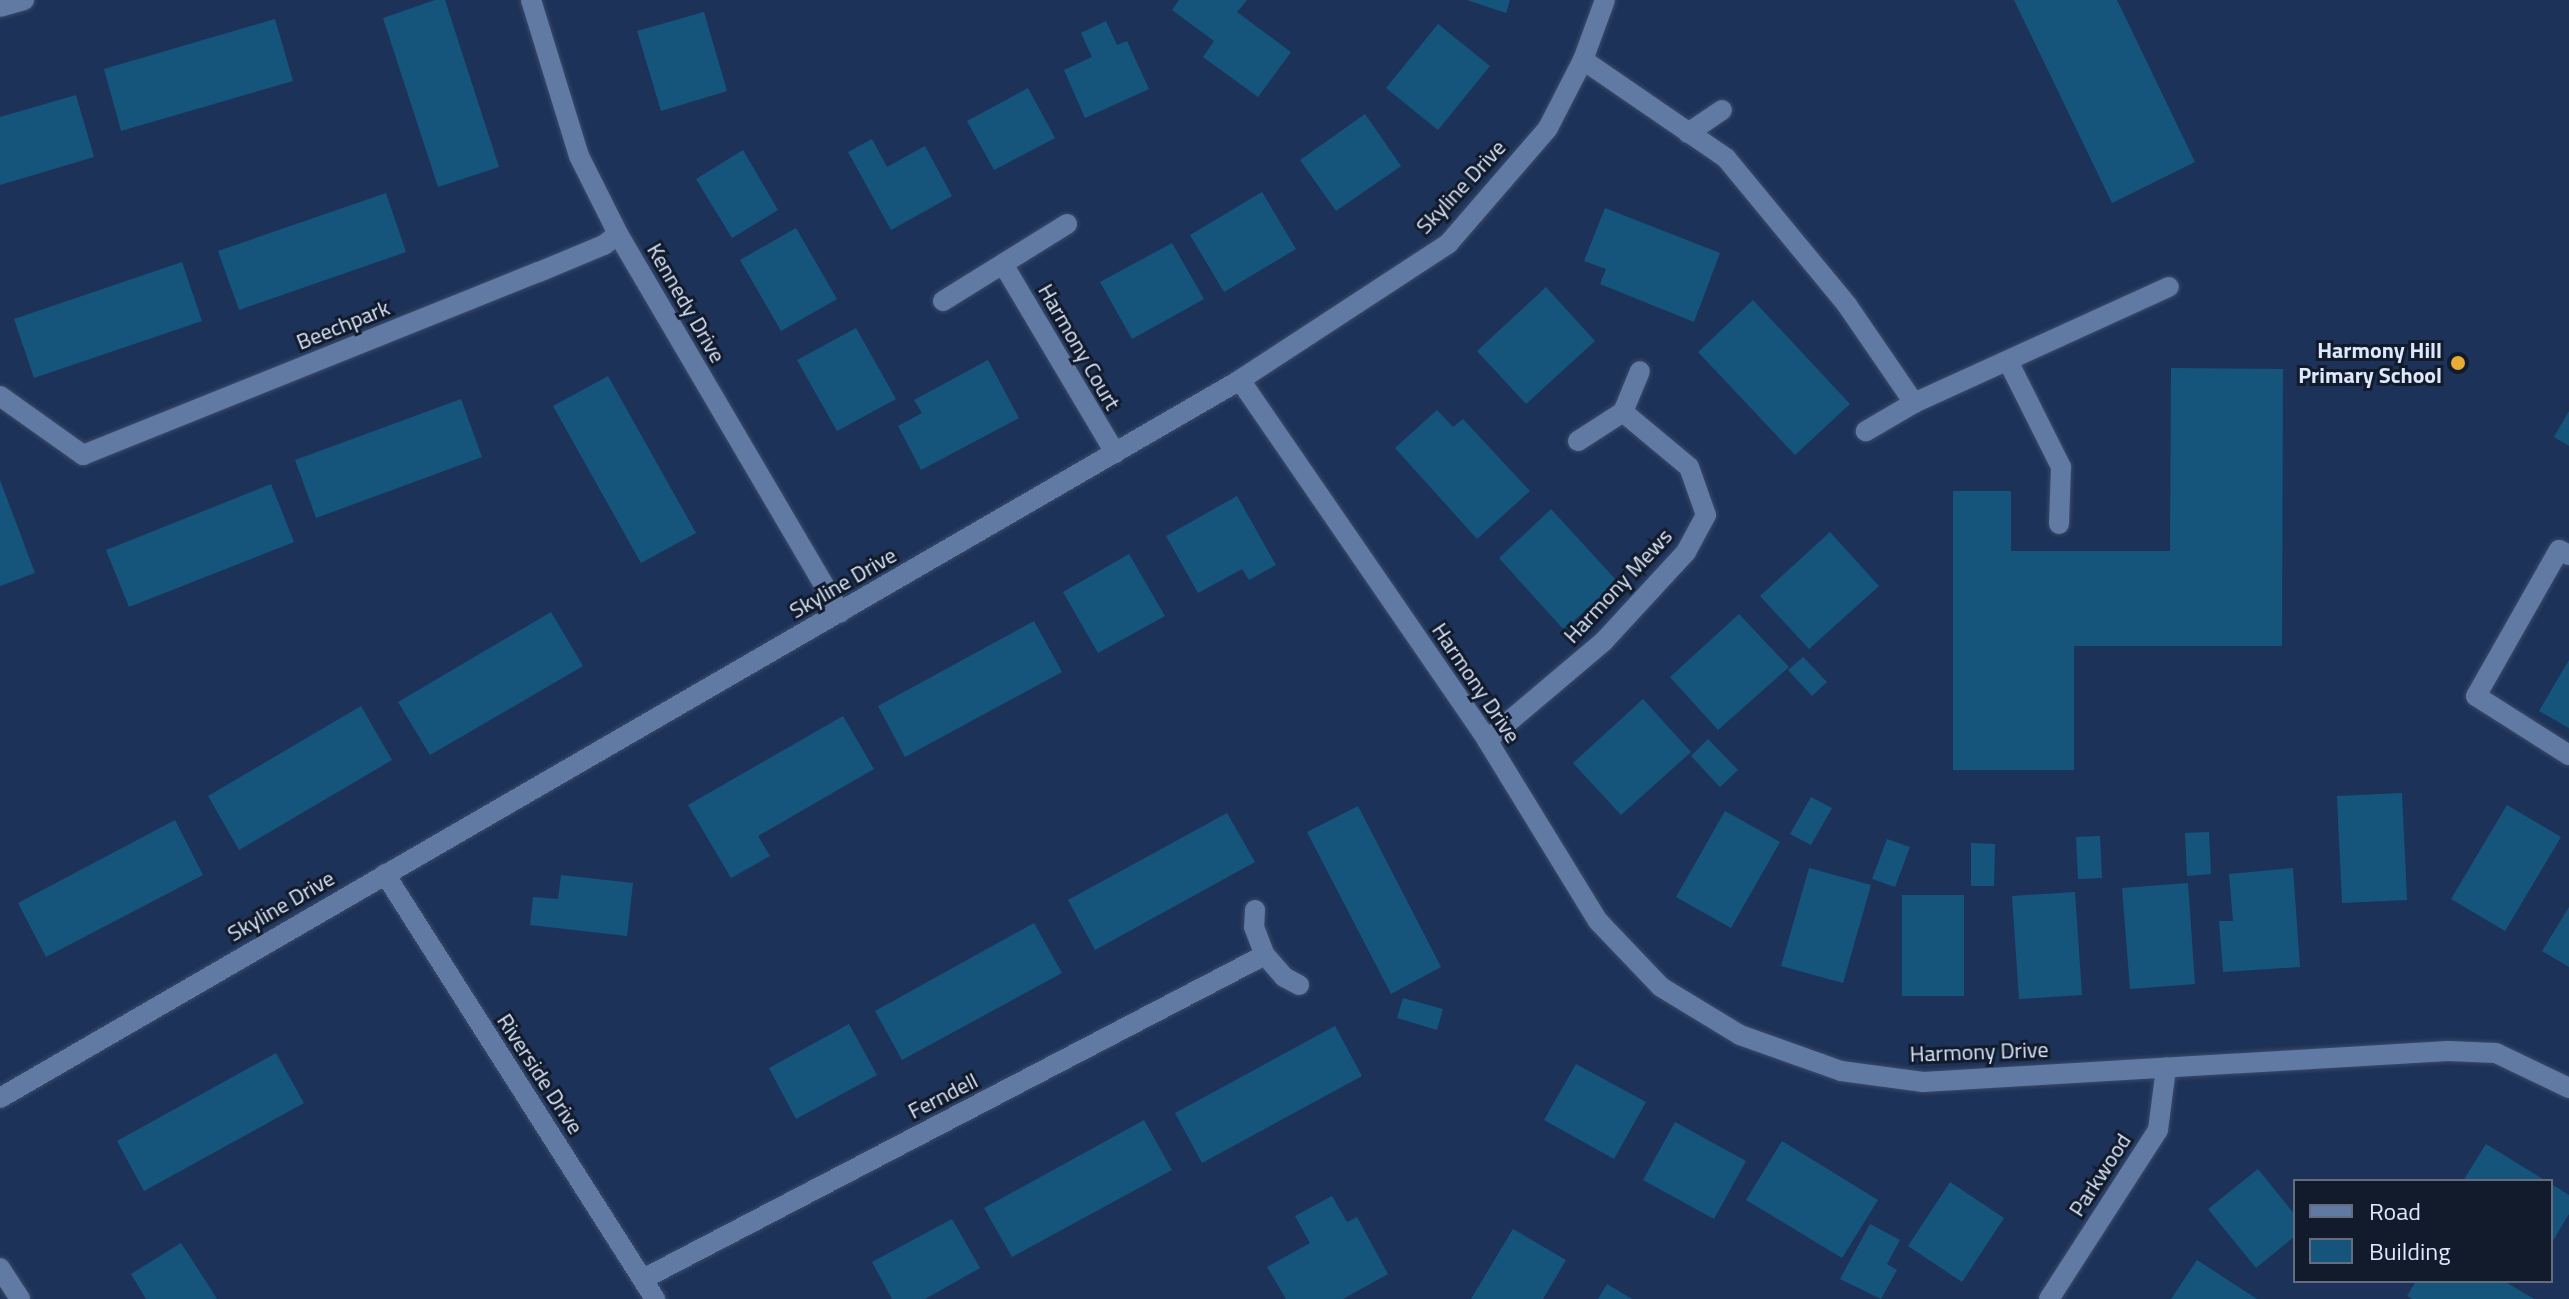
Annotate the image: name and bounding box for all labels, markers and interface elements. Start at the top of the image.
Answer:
street label: Skyline Drive [1411,135,1511,239]
street label: Kennedy Drive [641,239,731,367]
street label: Harmony Court [1032,279,1126,415]
street label: Beechpark [293,294,393,356]
place label: Harmony Hill Primary School [2298,337,2442,388]
marker: Harmony Hill Primary School [2449,354,2467,372]
street label: Harmony Mews [1558,523,1678,649]
street label: Skyline Drive [785,542,901,624]
street label: Harmony Drive [1426,618,1526,748]
street label: Skyline Drive [223,865,339,947]
street label: Riverside Drive [491,1009,589,1139]
street label: Harmony Drive [1909,1036,2049,1068]
street label: Ferndell [904,1067,982,1125]
street label: Parkwood [2063,1129,2137,1221]
legend [2293,1179,2553,1283]
text: Road [2369,1193,2421,1229]
text: Building [2369,1233,2451,1269]

